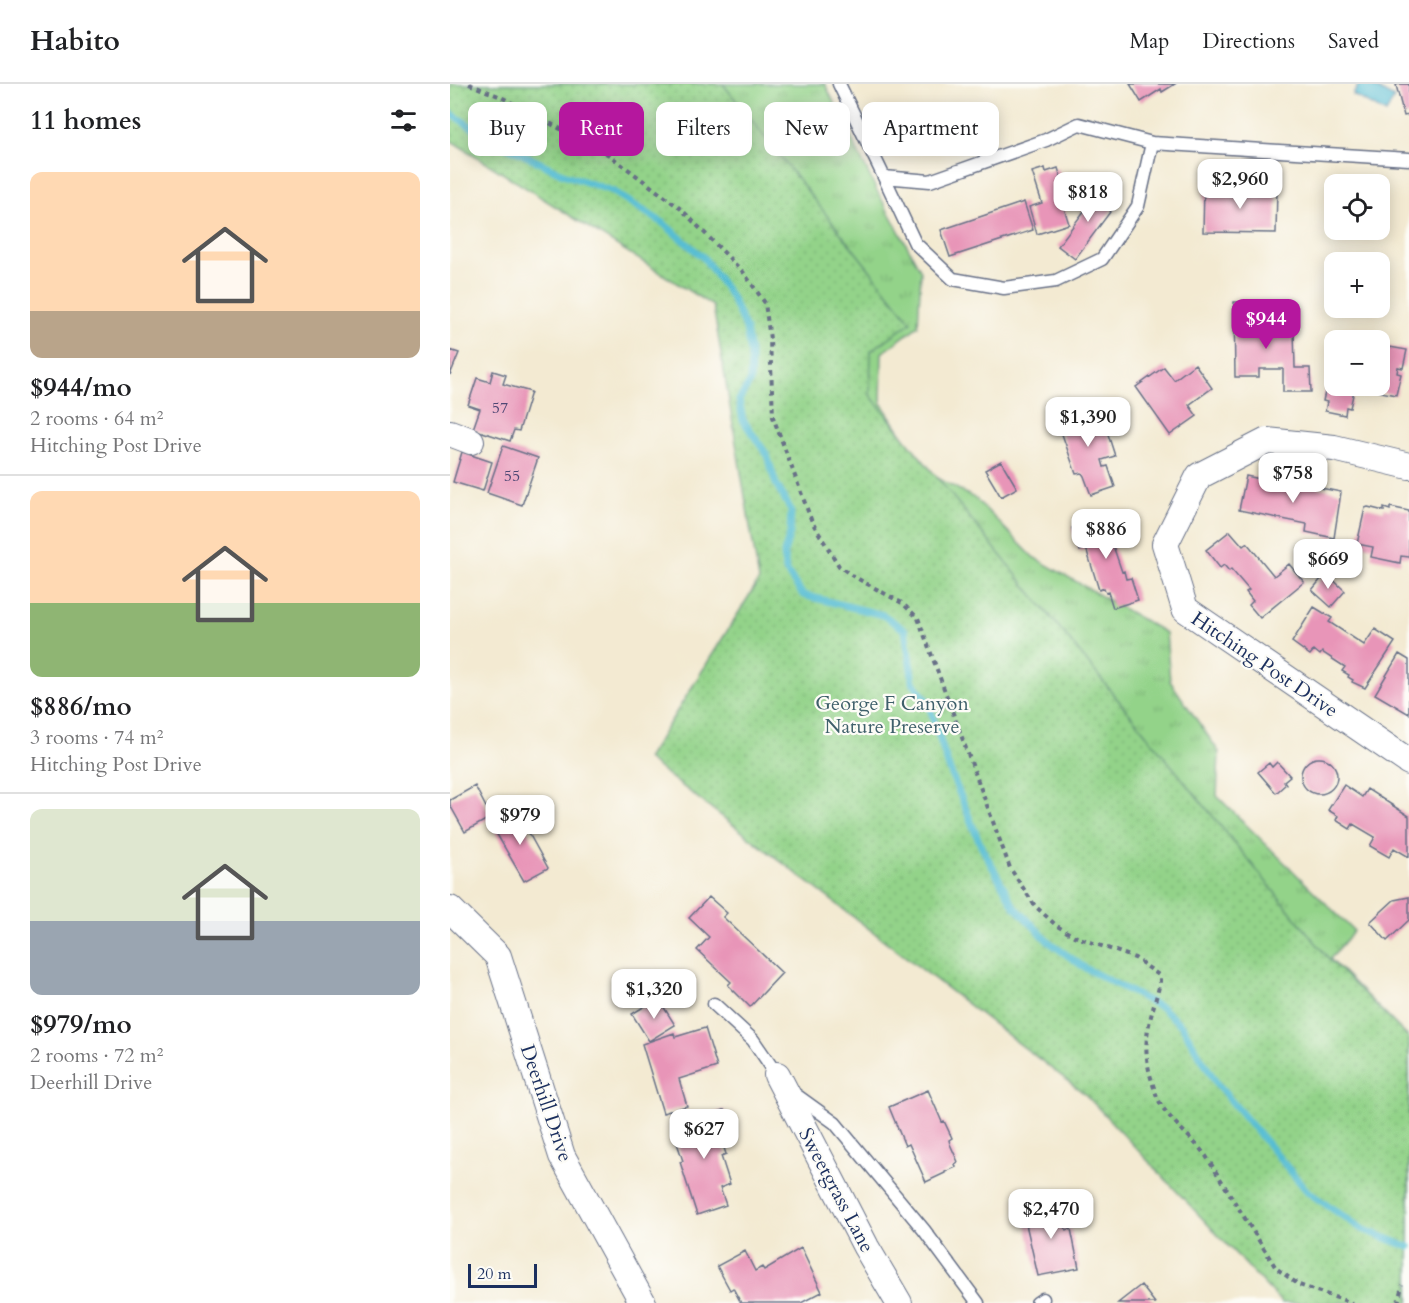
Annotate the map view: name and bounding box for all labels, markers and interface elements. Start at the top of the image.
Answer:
text: Habito [30,22,120,60]
text: Map [1129,27,1169,56]
text: Directions [1202,27,1295,56]
text: Saved [1328,27,1379,56]
chip: Buy [468,102,547,156]
chip: Rent [559,102,644,156]
chip: Filters [656,102,752,156]
chip: New [764,102,850,156]
chip: Apartment [862,102,999,156]
text: 11 homes [30,103,141,138]
icon: filters [387,104,420,137]
pin: $2,960 [1191,159,1289,210]
text: $2,960 [1211,165,1269,192]
pin: $818 [1052,172,1124,223]
map controls [1324,174,1390,396]
button: locate [1324,174,1390,240]
text: $818 [1068,178,1108,205]
icon: home [171,211,279,319]
button: + [1324,252,1390,318]
pin: $944 [1230,299,1302,350]
text: $944 [1246,305,1286,332]
button: − [1324,330,1390,396]
text: $944/mo [30,370,132,405]
house number: 57 [492,397,508,419]
pin: $1,390 [1039,397,1137,448]
text: $1,390 [1059,403,1117,430]
text: 2 rooms · 64 m² [30,405,163,432]
text: Hitching Post Drive [30,432,202,459]
pin: $758 [1257,453,1329,504]
text: $758 [1273,459,1313,486]
house number: 55 [504,465,520,487]
pin: $886 [1070,509,1142,560]
text: $886 [1086,515,1126,542]
icon: home [171,530,279,638]
pin: $669 [1292,539,1364,590]
text: $669 [1308,545,1348,572]
street label: Hitching Post Drive [1186,605,1343,724]
text: $886/mo [30,689,132,724]
park label: George F Canyon Nature Preserve [815,690,969,740]
text: 3 rooms · 74 m² [30,724,163,751]
text: Hitching Post Drive [30,751,202,778]
pin: $979 [484,795,556,846]
text: $979 [500,801,540,828]
icon: home [171,848,279,956]
pin: $1,320 [605,969,703,1020]
text: $1,320 [625,975,683,1002]
text: $979/mo [30,1007,132,1042]
street label: Deerhill Drive [514,1041,579,1165]
text: 2 rooms · 72 m² [30,1042,163,1069]
text: Deerhill Drive [30,1069,152,1096]
pin: $627 [668,1109,740,1160]
text: $627 [684,1115,724,1142]
street label: Sweetgrass Lane [792,1123,881,1257]
pin: $2,470 [1002,1189,1100,1240]
text: $2,470 [1022,1195,1080,1222]
scale bar [468,1261,537,1288]
text: 20 m [477,1263,511,1285]

